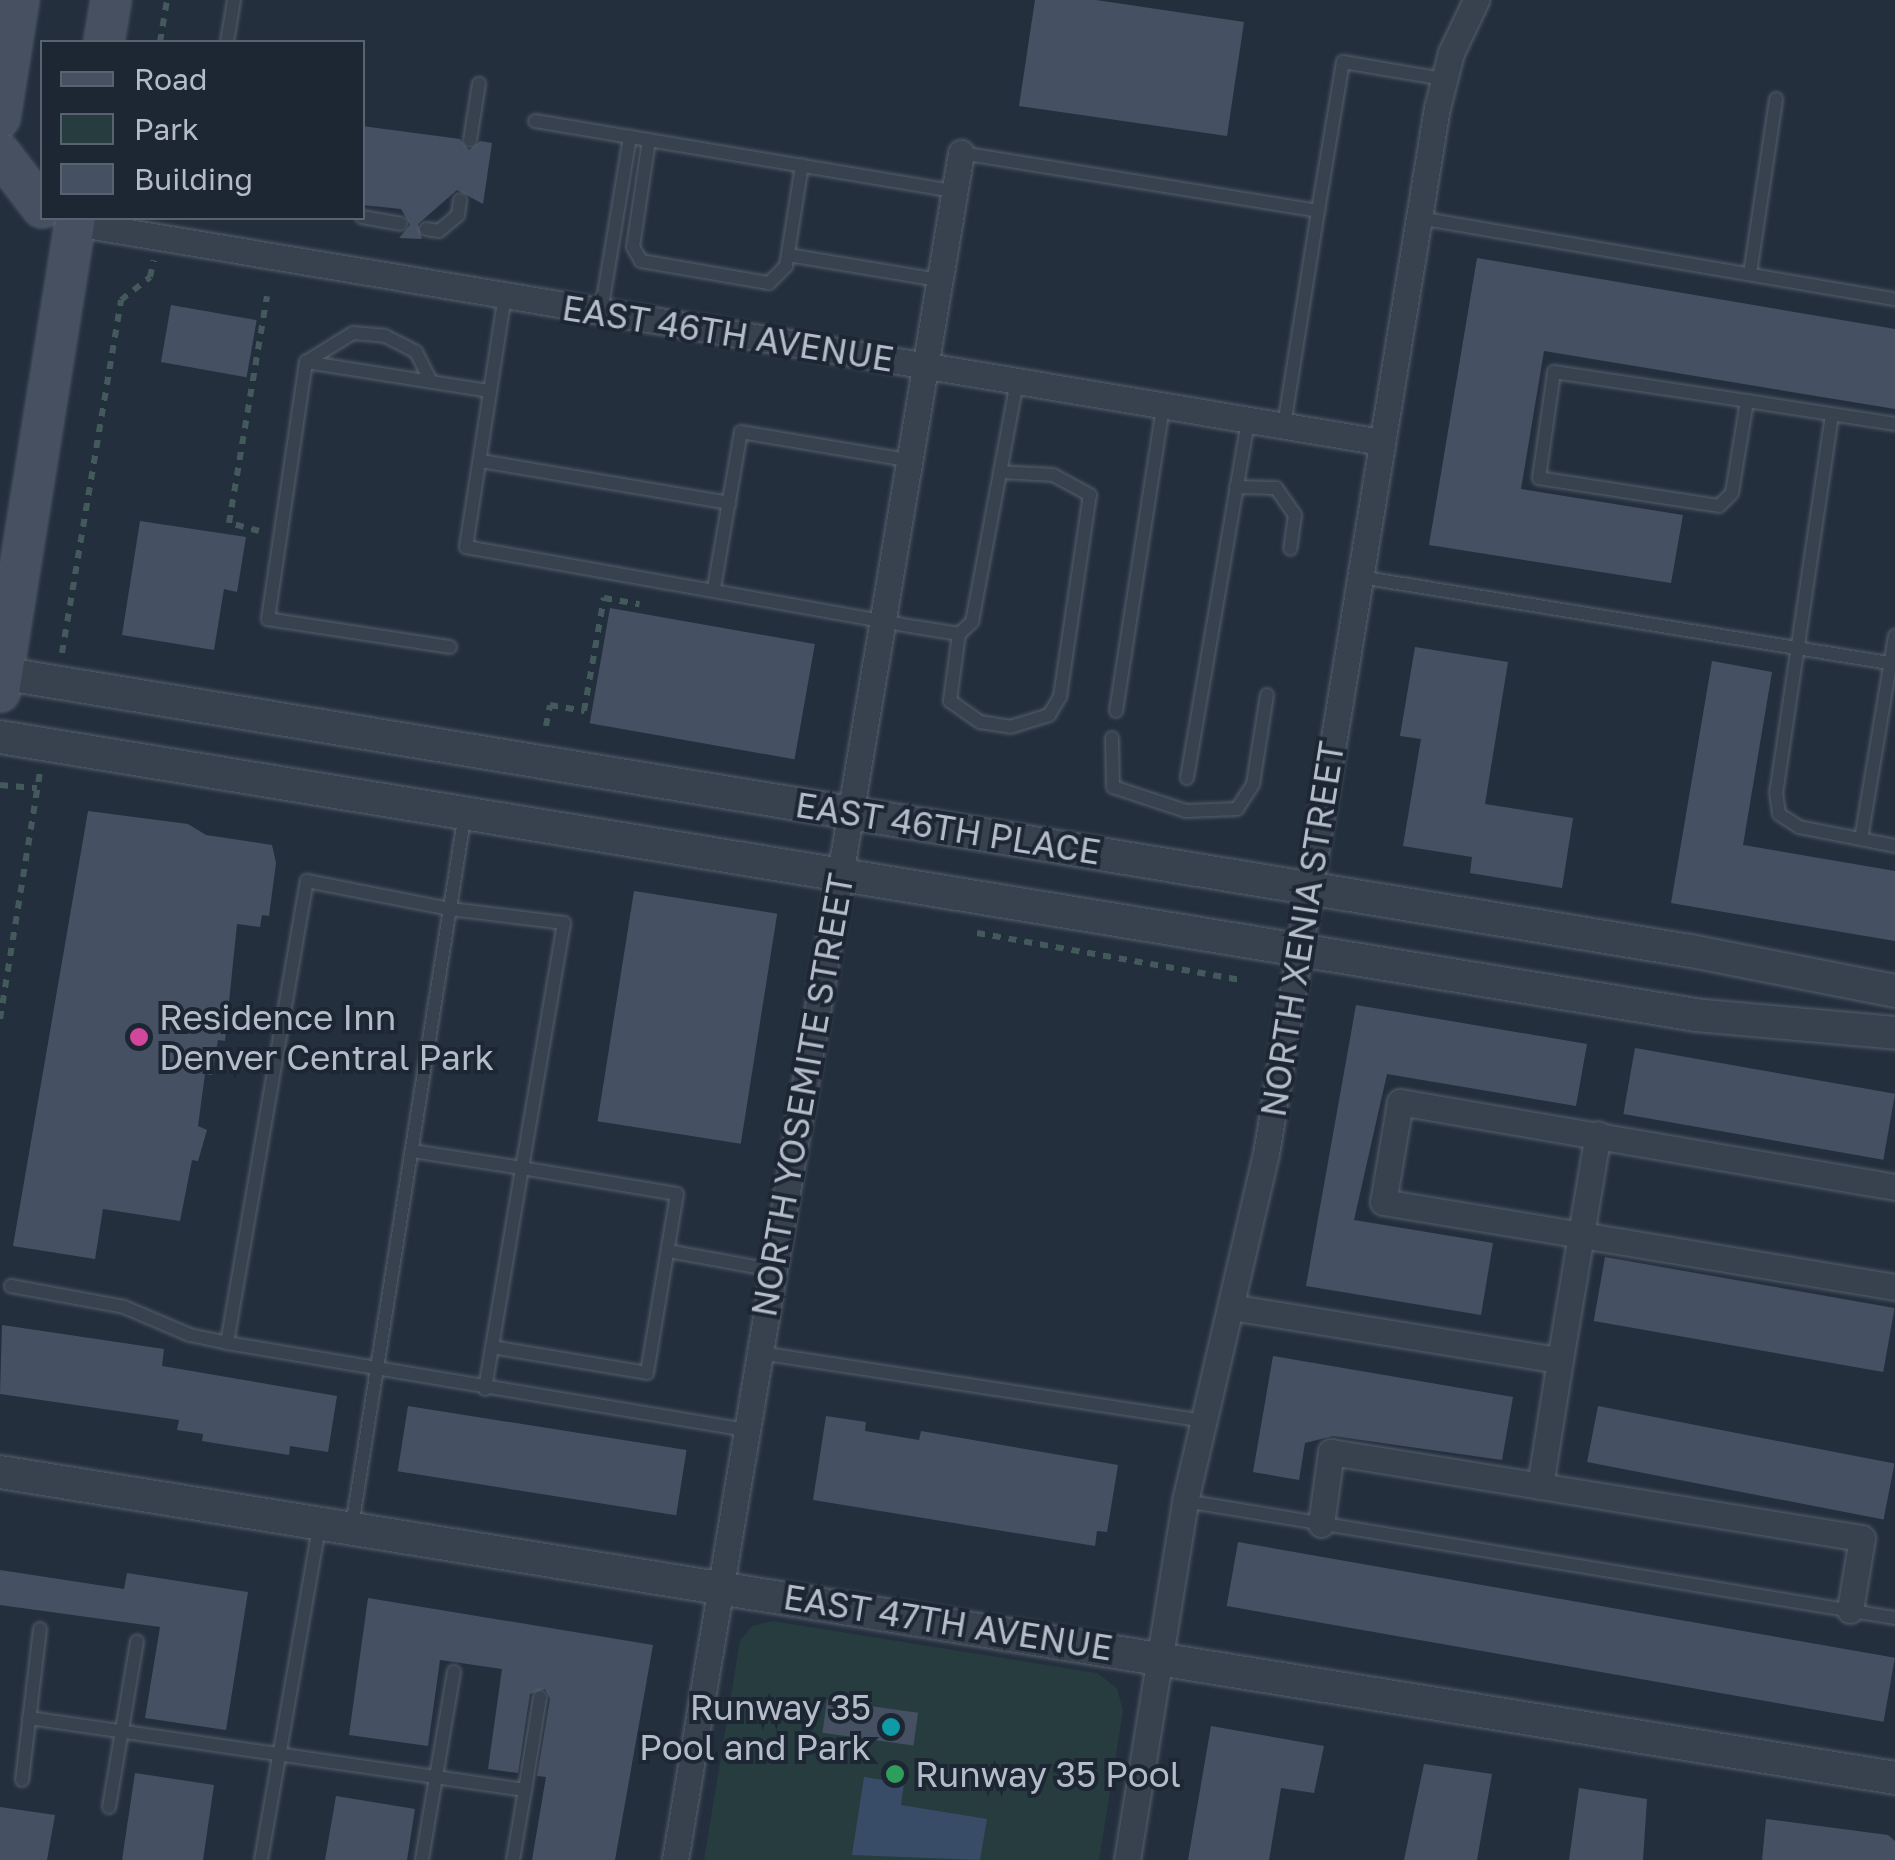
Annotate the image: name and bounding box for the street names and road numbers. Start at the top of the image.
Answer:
street label: EAST 46TH AVENUE [559,286,897,380]
street label: NORTH XENIA STREET [1252,738,1352,1120]
street label: EAST 46TH PLACE [792,783,1104,873]
street label: NORTH YOSEMITE STREET [742,870,862,1320]
street label: EAST 47TH AVENUE [781,1575,1115,1669]

